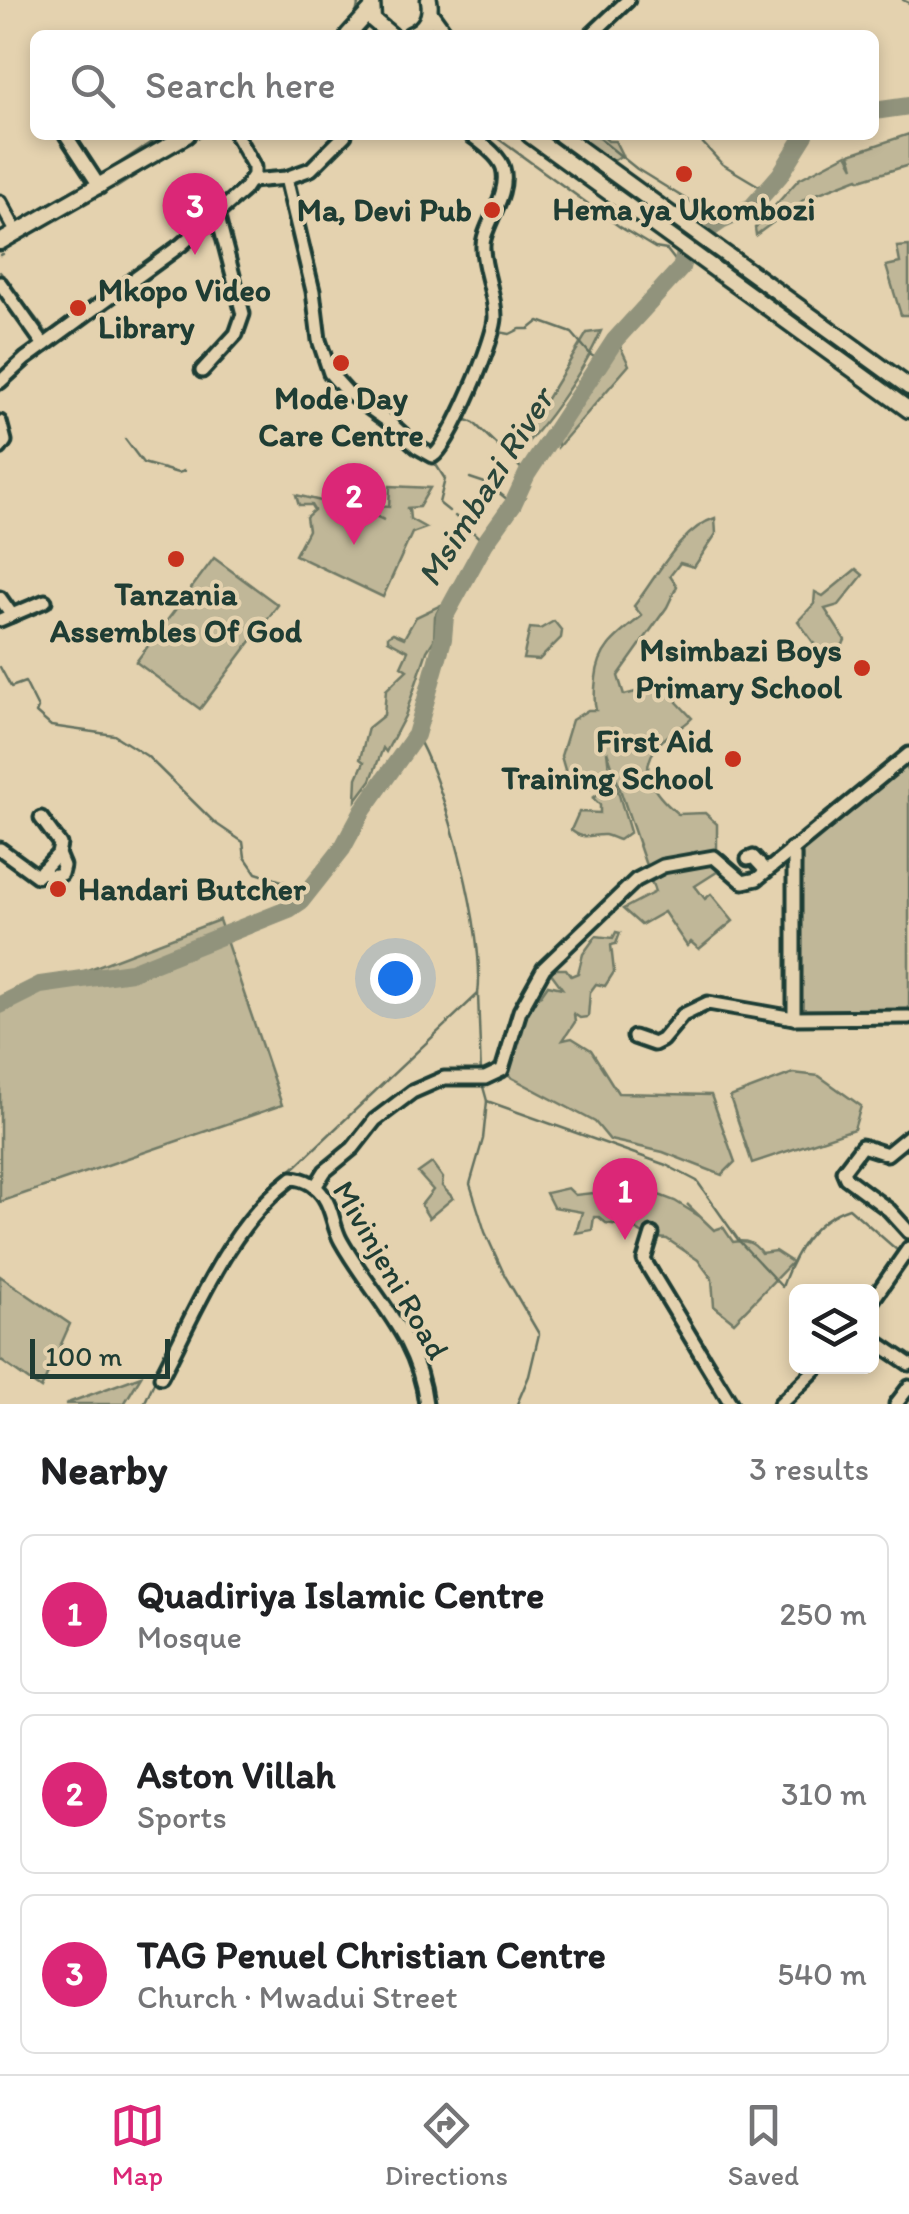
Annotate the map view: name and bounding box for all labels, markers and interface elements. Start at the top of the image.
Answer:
search box [30,30,879,140]
icon: search [65,58,120,113]
text: Search here [145,62,336,108]
marker: Hema ya Ukombozi [673,163,695,185]
pin: 3 [162,172,228,255]
place label: Hema ya Ukombozi [552,190,816,228]
place label: Ma, Devi Pub [297,191,472,229]
marker: Ma, Devi Pub [481,199,503,221]
place label: Mkopo Video Library [98,271,271,346]
marker: Mkopo Video Library [67,297,89,319]
marker: Mode Day Care Centre [330,352,352,374]
water label: Msimbazi River [407,377,565,594]
place label: Mode Day Care Centre [258,379,424,454]
pin: 2 [322,462,386,545]
marker: Tanzania Assembles Of God [165,548,187,570]
place label: Tanzania Assembles Of God [49,575,303,650]
place label: Msimbazi Boys Primary School [635,631,843,706]
marker: Msimbazi Boys Primary School [851,657,873,679]
place label: First Aid Training School [501,722,714,797]
marker: First Aid Training School [722,748,744,770]
place label: Handari Butcher [78,870,307,908]
marker: Handari Butcher [47,878,69,900]
your location [370,953,421,1004]
pin: 1 [592,1158,658,1240]
street label: Mivinjeni Road [325,1174,457,1366]
map controls [789,1284,879,1374]
button: layers [789,1284,879,1374]
scale bar [30,1334,170,1378]
text: 100 m [45,1339,122,1373]
text: Nearby [40,1444,167,1495]
text: 3 results [749,1450,869,1488]
text: Quadiriya Islamic Centre [137,1572,544,1618]
text: 1 [67,1595,82,1633]
text: 250 m [780,1595,867,1633]
text: Mosque [137,1618,242,1656]
text: Aston Villah [137,1752,336,1798]
text: 2 [66,1775,83,1813]
text: 310 m [781,1775,867,1813]
text: Sports [137,1798,227,1836]
text: TAG Penuel Christian Centre [137,1932,606,1978]
text: 3 [66,1955,83,1993]
text: 540 m [777,1955,867,1993]
text: Church · Mwadui Street [137,1978,457,2016]
tab: Map [110,2098,165,2192]
tab: Directions [385,2098,508,2192]
tab: Saved [728,2098,799,2192]

